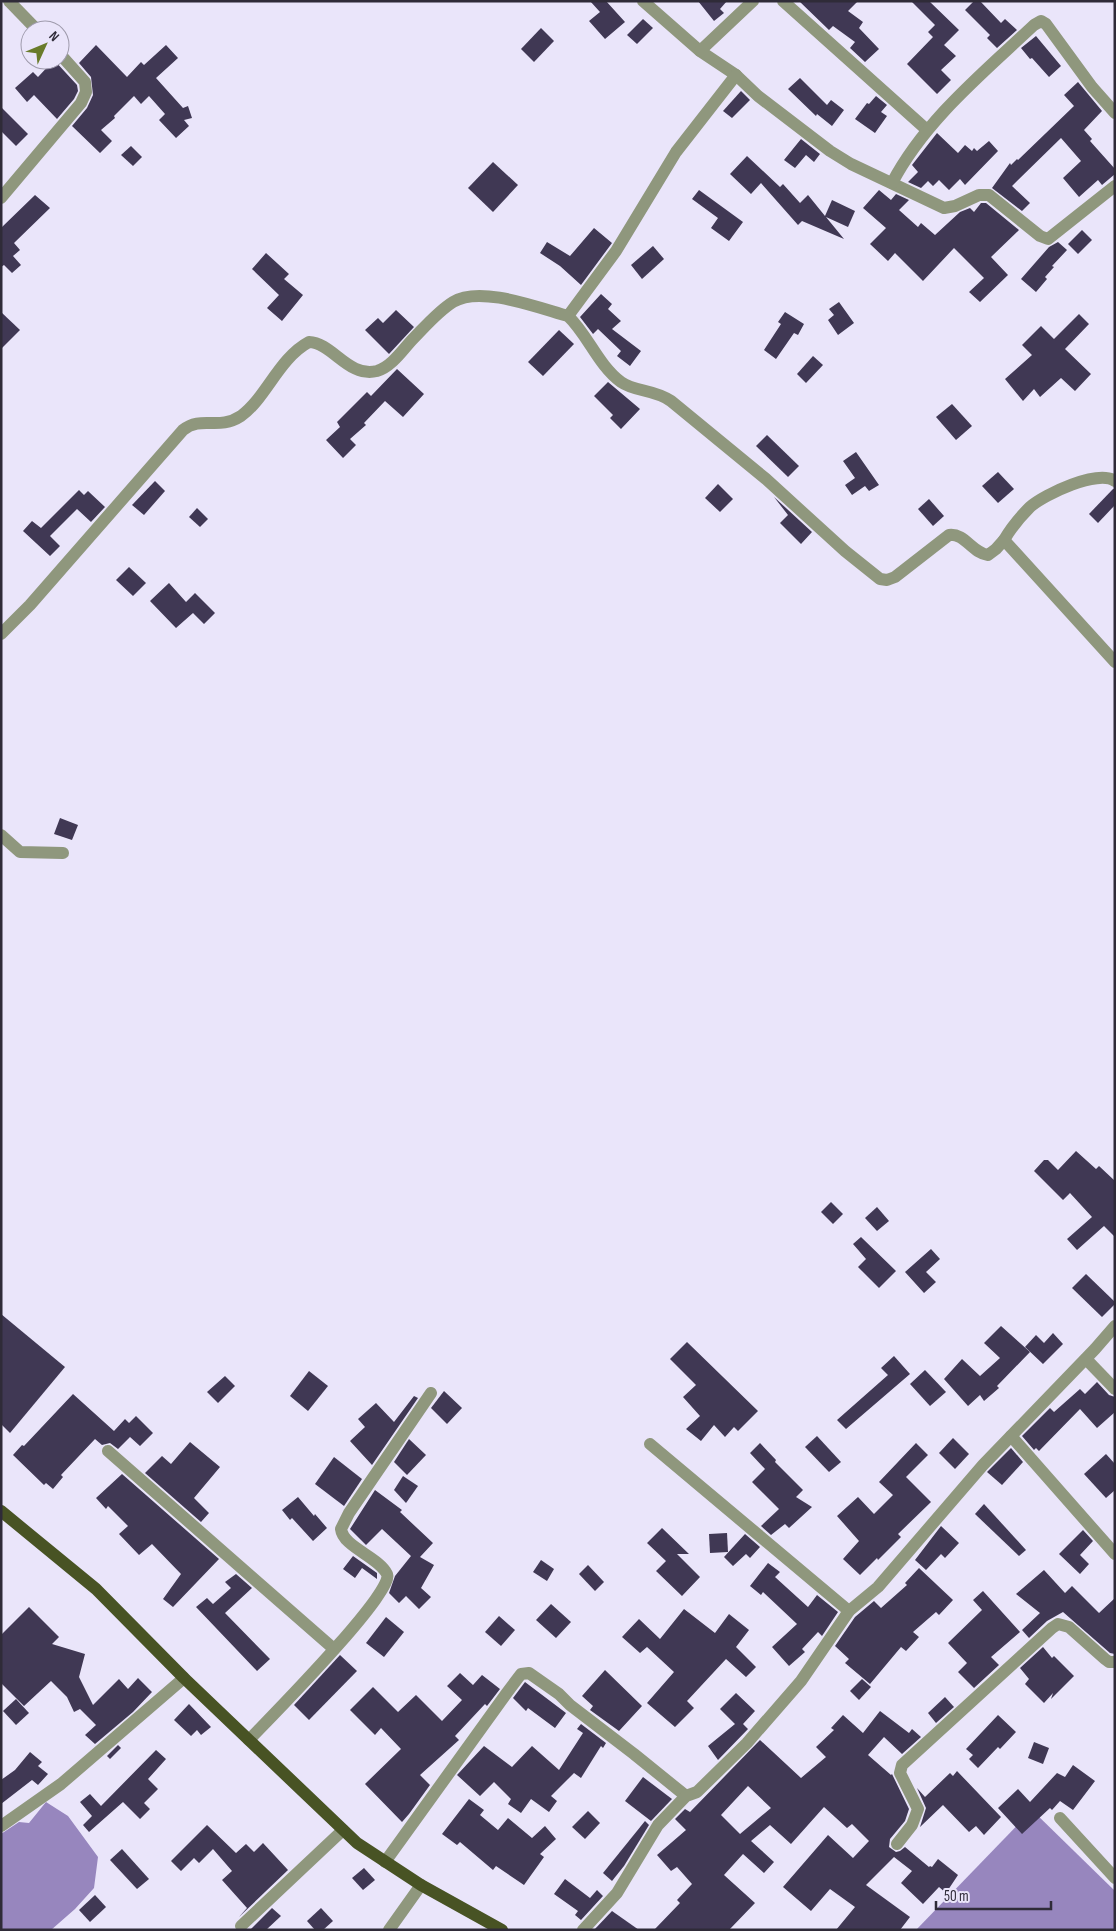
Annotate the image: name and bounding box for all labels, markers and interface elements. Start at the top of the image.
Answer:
north arrow [20,20,70,70]
text: N [45,28,63,45]
scale bar [936,1878,1051,1910]
text: 50 m [944,1887,969,1906]

